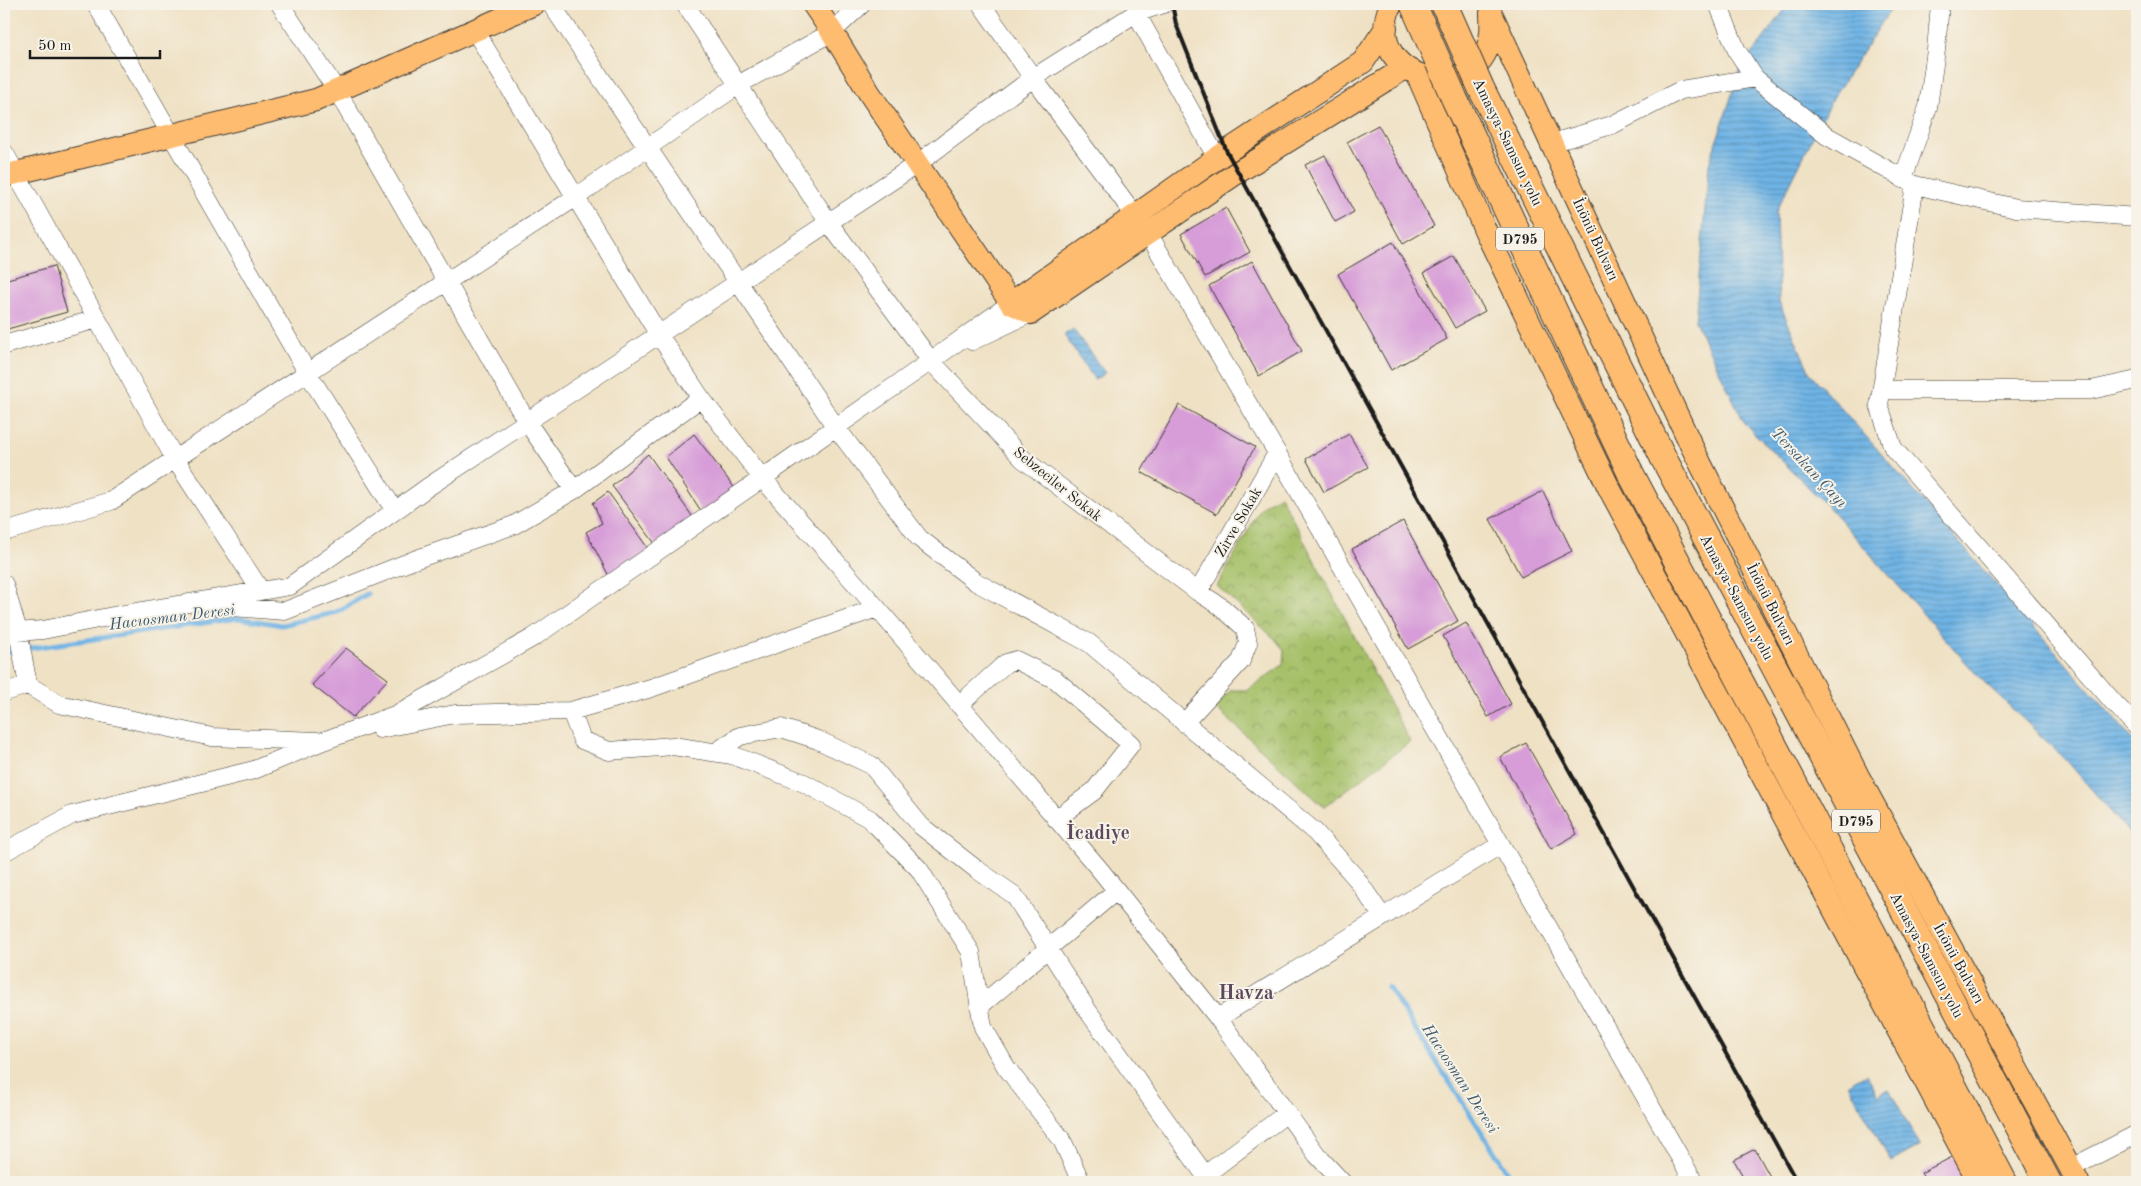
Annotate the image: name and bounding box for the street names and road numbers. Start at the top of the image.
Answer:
street label: Amasya-Samsun yolu [1469,76,1544,209]
street label: İnönü Bulvarı [1569,195,1623,283]
road number: D795 [1496,228,1544,250]
street label: Sebzeciler Sokak [1010,445,1104,525]
street label: Zirve Sokak [1213,485,1265,560]
street label: Amasya-Samsun yolu [1696,532,1775,663]
street label: İnönü Bulvarı [1743,560,1799,648]
road number: D795 [1832,809,1880,832]
street label: Amasya-Samsun yolu [1886,890,1965,1021]
street label: İnönü Bulvarı [1929,920,1989,1006]

